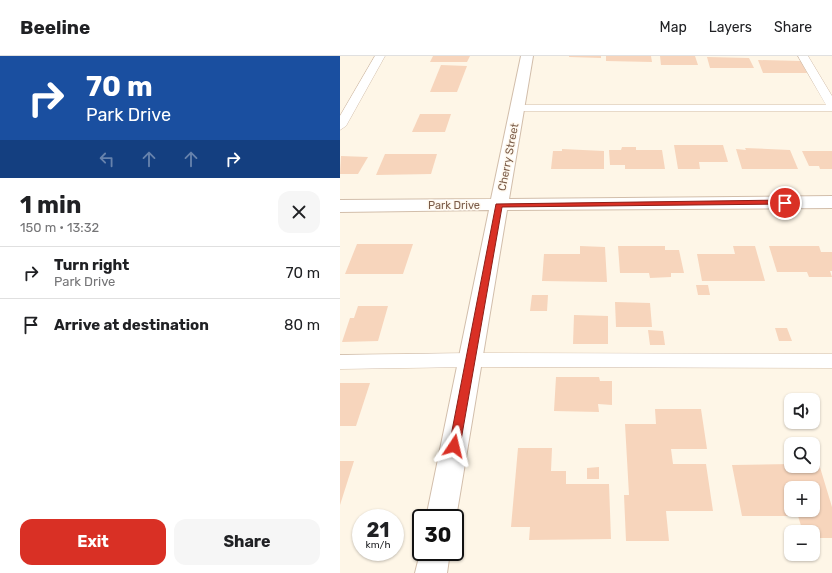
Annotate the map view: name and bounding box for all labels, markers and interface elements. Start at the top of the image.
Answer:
text: Beeline [20,16,90,39]
text: Map [660,19,687,36]
text: Layers [709,19,752,36]
text: Share [774,19,812,36]
text: 70 m [86,70,153,103]
icon: right [20,72,72,124]
text: Park Drive [86,104,171,126]
street label: Cherry Street [496,121,522,192]
icon: left [96,148,118,170]
icon: ahead [138,148,160,170]
icon: ahead [180,148,202,170]
icon: right [222,148,244,170]
pin [768,186,802,220]
text: 1 min [20,191,81,219]
button: close [278,191,320,233]
icon: arrive [774,192,796,214]
street label: Park Drive [428,199,480,212]
text: 150 m · 13:32 [20,220,99,235]
text: Turn right [54,256,129,274]
icon: right [20,262,42,284]
text: 70 m [286,264,320,282]
text: Park Drive [54,274,115,289]
icon: arrive [20,314,42,336]
text: Arrive at destination [54,316,209,334]
text: 80 m [284,316,320,334]
map controls [784,393,820,561]
button: sound [784,393,820,429]
position arrow [433,425,475,467]
button: search [784,437,820,473]
button: + [784,481,820,517]
speed limit sign: 30 [412,509,464,561]
text: 21 [367,518,389,542]
button: Exit [20,519,166,565]
button: Share [174,519,320,565]
button: − [784,525,820,561]
text: km/h [366,539,390,551]

